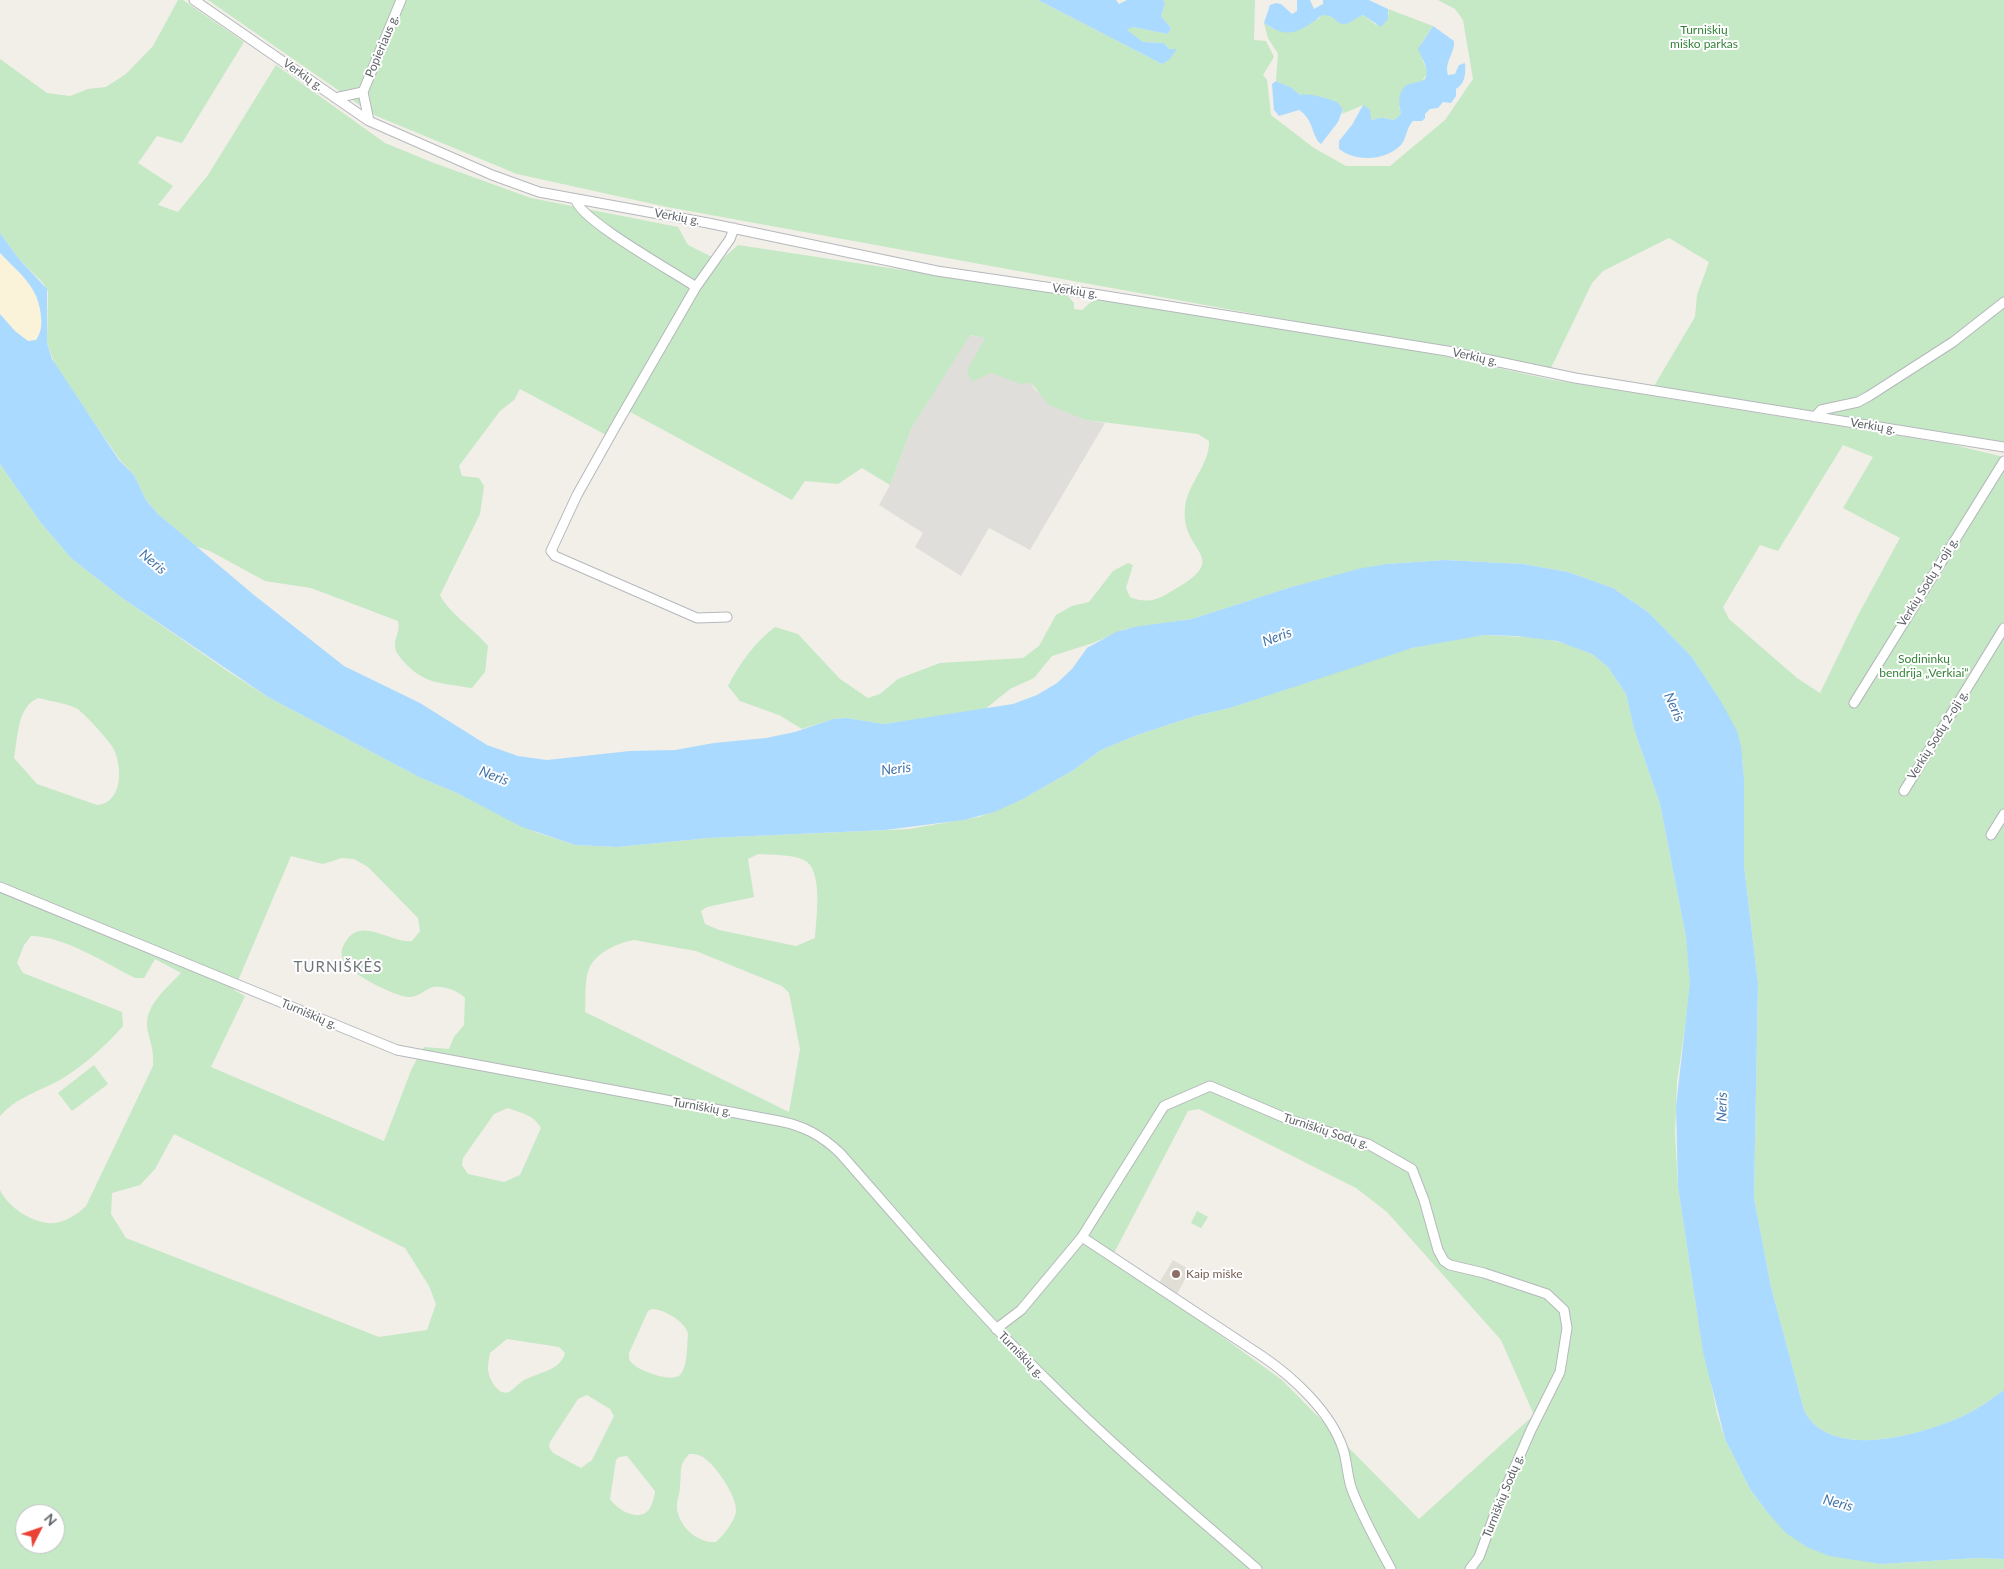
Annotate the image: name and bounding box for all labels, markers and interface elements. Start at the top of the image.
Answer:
street label: Popieriaus g. [362,12,402,80]
park label: Turniškių miško parkas [1670,23,1738,51]
street label: Verkių g. [280,56,326,94]
street label: Verkių g. [653,206,701,228]
street label: Verkių g. [1051,281,1099,301]
street label: Verkių g. [1451,345,1499,369]
street label: Verkių g. [1849,415,1897,437]
street label: Verkių Sodų 1-oji g. [1895,535,1961,629]
water label: Neris [136,546,170,578]
water label: Neris [1260,624,1294,650]
park label: Sodininkų bendrija „Verkiai“ [1879,652,1969,680]
street label: Verkių Sodų 2-oji g. [1905,688,1971,782]
water label: Neris [1660,690,1688,724]
water label: Neris [880,759,912,779]
water label: Neris [477,763,511,789]
district label: TURNIŠKĖS [292,958,384,976]
street label: Turniškių g. [279,996,339,1032]
water label: Neris [1713,1092,1731,1122]
street label: Turniškių g. [671,1095,733,1119]
street label: Turniškių Sodų g. [1281,1110,1371,1152]
place label: Kaip miške [1186,1267,1243,1281]
marker: Kaip miške [1170,1268,1182,1280]
street label: Turniškių g. [995,1329,1047,1381]
street label: Turniškių Sodų g. [1480,1452,1526,1540]
water label: Neris [1821,1491,1855,1515]
north arrow [15,1504,65,1554]
text: N [41,1510,61,1529]

